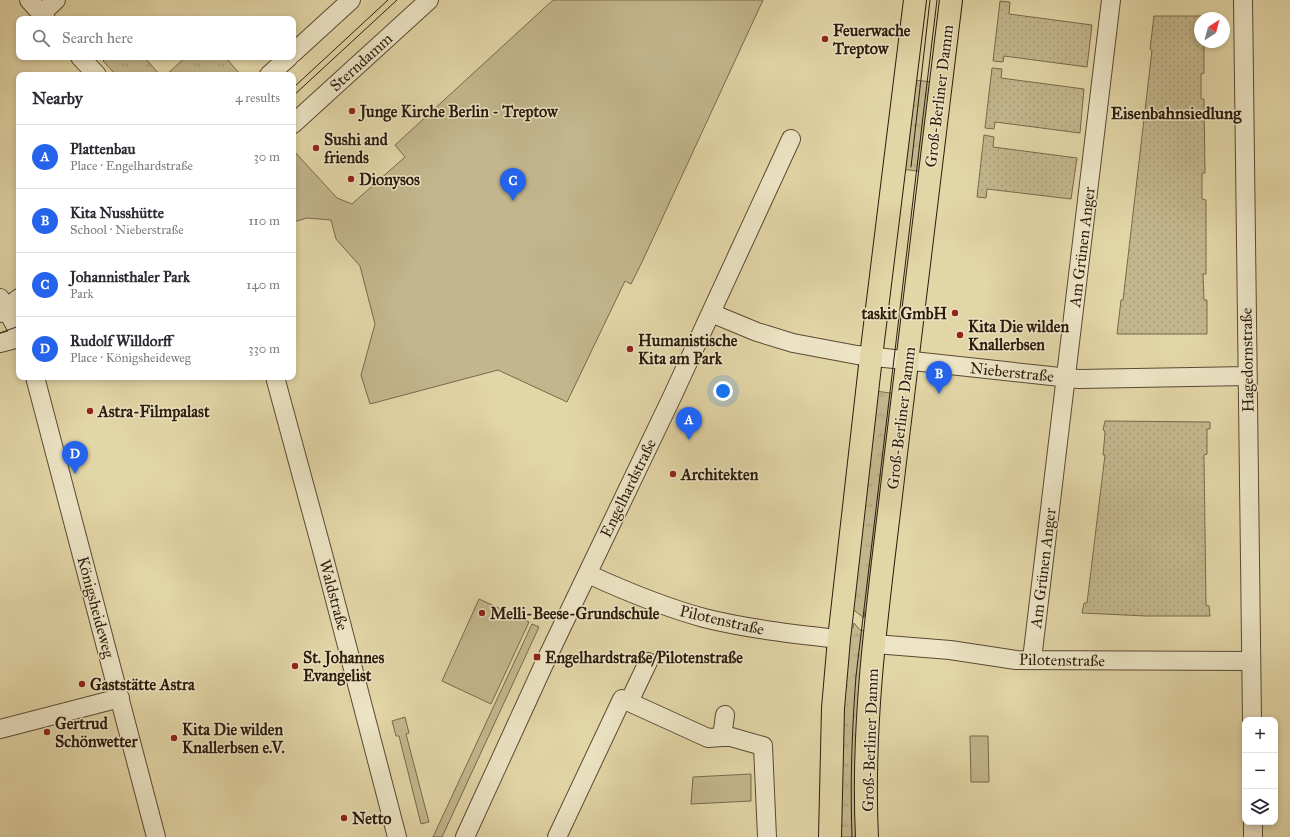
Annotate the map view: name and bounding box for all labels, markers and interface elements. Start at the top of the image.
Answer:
north arrow [1194,12,1230,48]
search box [16,16,296,60]
place label: Feuerwache Treptow [832,21,911,59]
street label: Groß-Berliner Damm [921,23,957,168]
icon: search [30,27,52,49]
text: Search here [62,29,133,47]
street label: Sterndamm [326,29,397,95]
marker: Feuerwache Treptow [820,34,830,44]
text: Nearby [32,88,83,109]
text: 4 results [235,90,280,106]
place label: Junge Kirche Berlin - Treptow [358,102,558,122]
district label: Eisenbahnsiedlung [1111,103,1242,124]
marker: Junge Kirche Berlin - Treptow [347,106,357,116]
place label: Sushi and friends [323,130,389,167]
text: Plattenbau [70,140,136,158]
marker: Sushi and friends [311,143,321,153]
text: A [41,149,49,165]
text: 30 m [254,149,280,165]
text: Place · Engelhardstraße [70,158,193,174]
pin: C [500,168,526,201]
place label: Dionysos [359,170,420,190]
marker: Dionysos [346,174,356,184]
street label: Am Grünen Anger [1065,186,1100,309]
text: Kita Nusshütte [70,204,164,222]
text: B [41,213,49,229]
text: 110 m [248,213,280,229]
text: School · Nieberstraße [70,222,184,238]
text: Johannisthaler Park [70,268,190,286]
text: C [41,277,49,293]
text: 140 m [246,277,280,293]
text: Park [70,286,94,302]
place label: taskit GmbH [861,304,947,323]
street label: Hagedornstraße [1237,307,1258,413]
marker: taskit GmbH [950,308,960,318]
place label: Kita Die wilden Knallerbsen [968,317,1069,354]
marker: Kita Die wilden Knallerbsen [955,330,965,340]
place label: Humanistische Kita am Park [638,331,738,368]
text: Rudolf Willdorff [70,332,172,350]
text: D [40,341,50,357]
text: 330 m [248,341,280,357]
marker: Humanistische Kita am Park [625,344,635,354]
street label: Groß-Berliner Damm [883,345,919,490]
text: Place · Königsheideweg [70,350,191,366]
street label: Nieberstraße [969,358,1055,386]
pin: B [926,361,952,394]
your location [713,381,733,401]
place label: Astra-Filmpalast [97,402,210,422]
marker: Astra-Filmpalast [85,406,95,416]
pin: A [676,407,702,440]
street label: Engelhardstraße [596,435,661,541]
pin: D [62,441,88,474]
place label: Architekten [680,465,759,484]
marker: Architekten [668,469,678,479]
street label: Am Grünen Anger [1026,507,1061,630]
street label: Königsheideweg [72,554,119,661]
street label: Waldstraße [315,557,353,633]
street label: Pilotenstraße [678,601,766,639]
place label: Melli-Beese-Grundschule [490,604,660,623]
marker: Melli-Beese-Grundschule [477,608,487,618]
place label: St. Johannes Evangelist [303,648,385,686]
place label: Engelhardstraße/Pilotenstraße [545,648,743,668]
street label: Pilotenstraße [1019,650,1106,670]
marker: Engelhardstraße/Pilotenstraße [532,652,542,662]
marker: St. Johannes Evangelist [290,661,300,671]
street label: Groß-Berliner Damm [858,667,882,812]
place label: Gaststätte Astra [90,675,196,694]
marker: Gaststätte Astra [77,679,87,689]
place label: Gertrud Schönwetter [55,714,138,751]
map controls [1242,717,1278,825]
button: + [1242,717,1278,753]
place label: Kita Die wilden Knallerbsen e.V. [182,720,285,757]
marker: Gertrud Schönwetter [42,727,52,737]
marker: Kita Die wilden Knallerbsen e.V. [169,733,179,743]
button: − [1242,753,1278,789]
button: layers [1242,789,1278,825]
place label: Netto [352,809,392,828]
marker: Netto [339,813,349,823]

